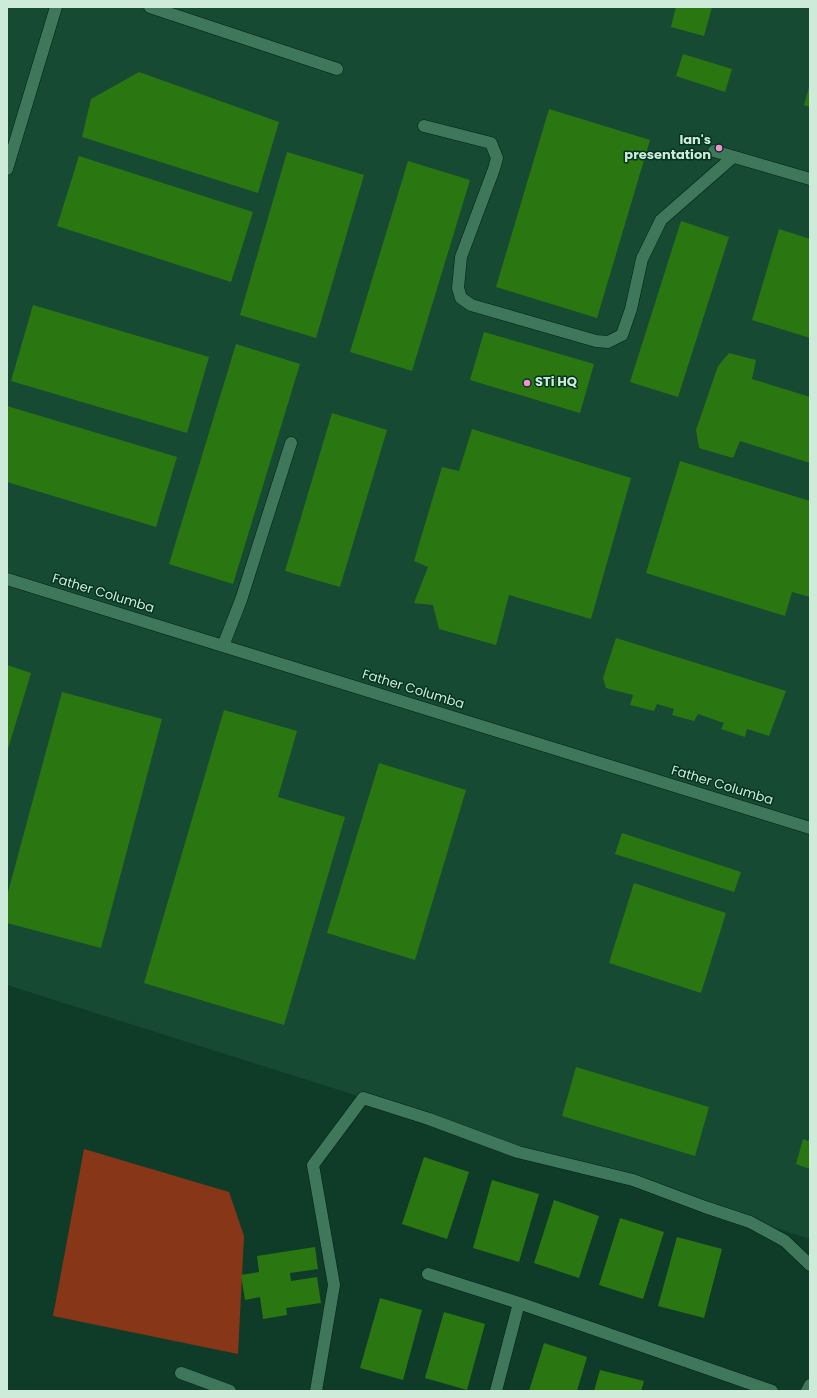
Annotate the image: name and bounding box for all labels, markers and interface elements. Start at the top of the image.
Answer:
place label: Ian's presentation [624,133,711,164]
marker: Ian's presentation [714,143,724,153]
place label: STi HQ [535,375,577,391]
marker: STi HQ [522,378,532,388]
street label: Father Columba [50,571,156,617]
street label: Father Columba [360,667,466,713]
street label: Father Columba [669,763,775,809]

